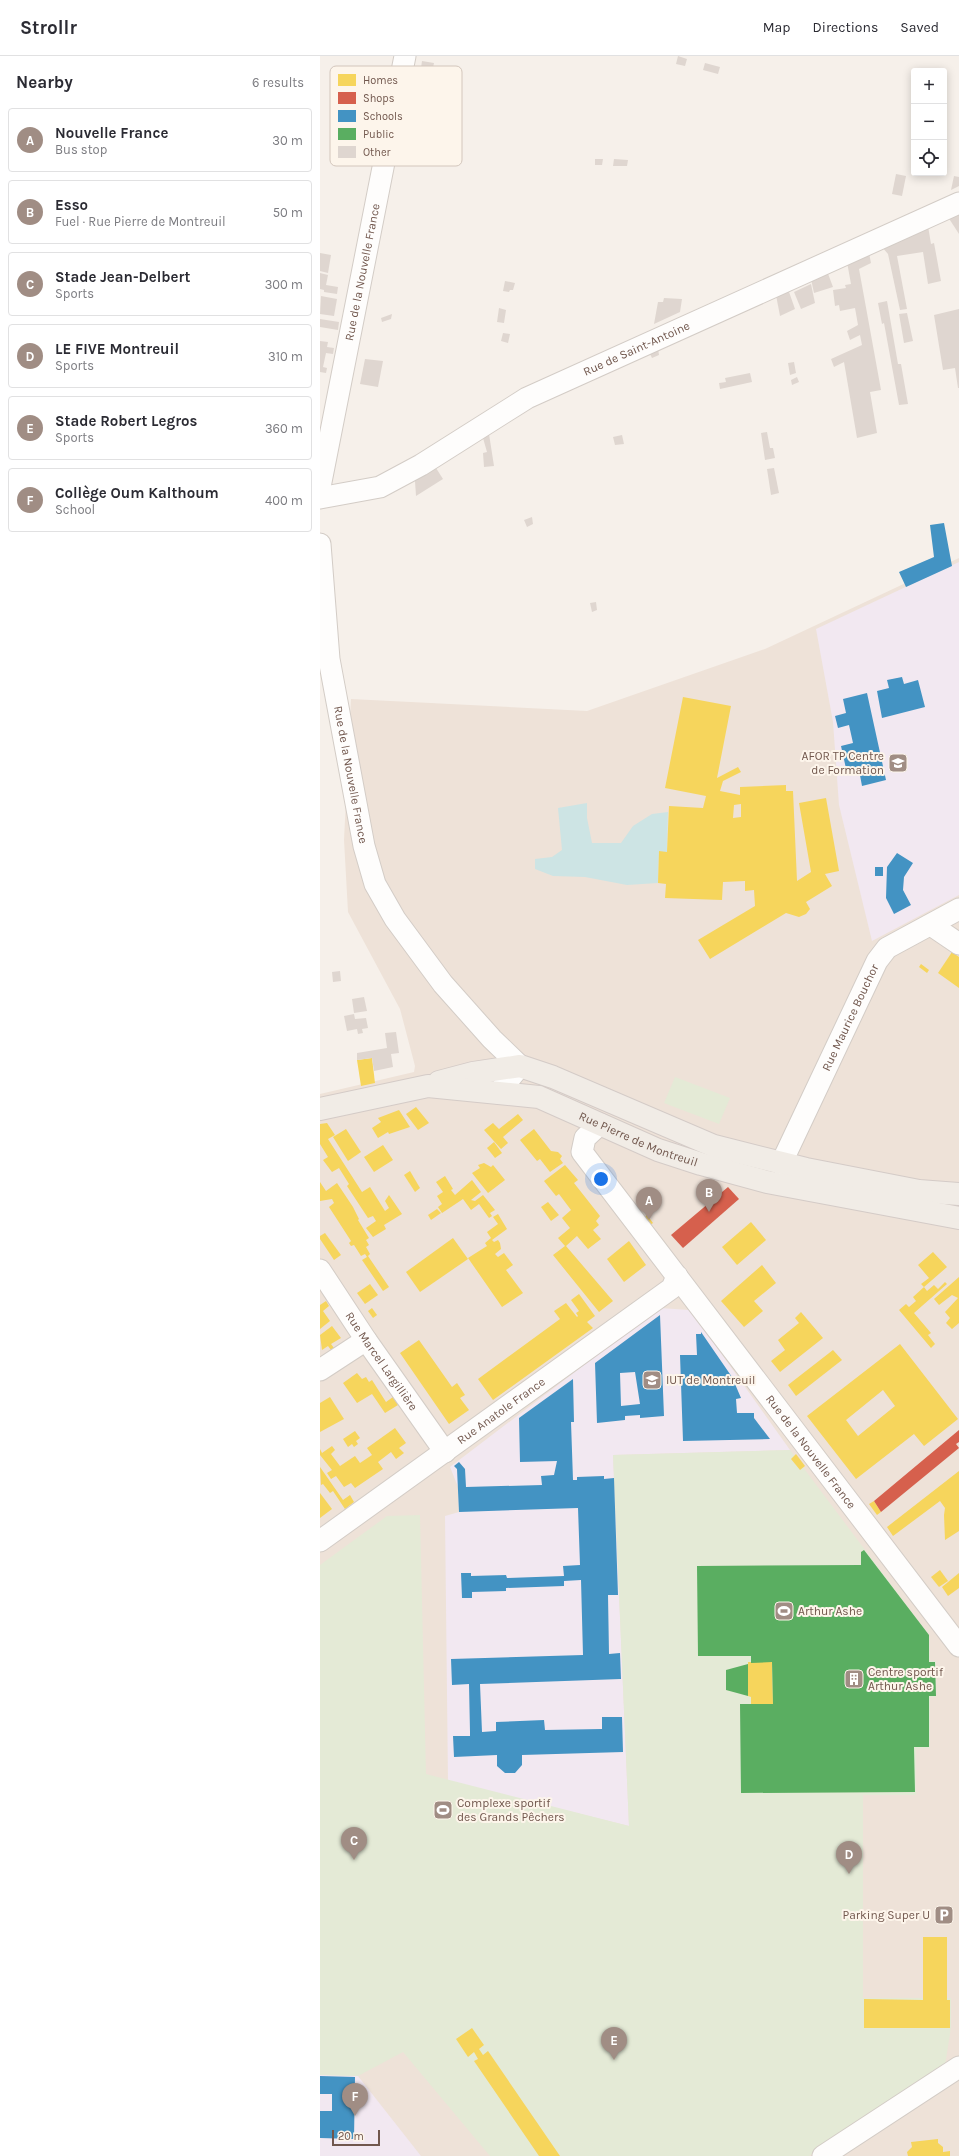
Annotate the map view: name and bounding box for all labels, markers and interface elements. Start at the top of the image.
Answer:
text: Strollr [20,17,77,39]
text: Map [763,19,791,36]
text: Directions [813,19,878,36]
text: Saved [900,19,939,36]
legend [330,66,462,166]
map controls [911,68,947,176]
button: + [911,68,947,104]
text: Nearby [16,72,73,92]
text: Homes [363,74,398,87]
text: 6 results [252,75,304,90]
text: Shops [363,92,395,105]
button: − [911,104,947,140]
text: Schools [363,110,403,123]
text: Nouvelle France [55,124,168,142]
text: Public [363,128,395,141]
text: A [26,133,34,148]
text: 30 m [272,133,303,148]
button: locate [911,140,947,176]
text: Bus stop [55,142,107,157]
text: Other [363,146,391,159]
text: Esso [55,196,88,214]
street label: Rue de la Nouvelle France [342,202,383,342]
text: B [26,205,34,220]
text: 50 m [273,205,303,220]
text: Fuel · Rue Pierre de Montreuil [55,214,226,229]
text: Stade Jean-Delbert [55,268,190,286]
text: C [26,277,34,292]
text: 300 m [265,277,303,292]
text: Sports [55,286,94,301]
street label: Rue de Saint-Antoine [581,318,692,379]
text: LE FIVE Montreuil [55,340,179,358]
text: D [26,349,34,364]
text: 310 m [268,349,303,364]
text: Sports [55,358,94,373]
text: Stade Robert Legros [55,412,198,430]
text: E [26,421,34,436]
text: 360 m [265,421,303,436]
text: Sports [55,430,94,445]
text: Collège Oum Kalthoum [55,484,219,502]
text: F [26,493,34,508]
text: 400 m [265,493,303,508]
text: School [55,502,95,517]
street label: Rue de la Nouvelle France [331,705,370,845]
place label: AFOR TP Centre de Formation [802,749,884,777]
school or university icon: AFOR TP Centre de Formation [887,752,909,774]
street label: Rue Maurice Bouchor [819,961,882,1073]
street label: Rue Pierre de Montreuil [577,1109,700,1169]
your location [591,1169,611,1189]
pin: B [696,1179,722,1212]
pin: A [636,1187,662,1220]
street label: Rue Marcel Largillière [342,1309,421,1413]
school or university icon: IUT de Montreuil [641,1369,663,1391]
place label: IUT de Montreuil [666,1373,755,1387]
street label: Rue Anatole France [454,1375,548,1447]
street label: Rue de la Nouvelle France [763,1392,859,1512]
sports icon: Arthur Ashe [773,1600,795,1622]
place label: Arthur Ashe [798,1604,862,1618]
place label: Centre sportif Arthur Ashe [868,1665,944,1693]
building icon: Centre sportif Arthur Ashe [843,1668,865,1690]
place label: Complexe sportif des Grands Pêchers [457,1796,565,1824]
sports icon: Complexe sportif des Grands Pêchers [432,1799,454,1821]
pin: C [341,1827,367,1860]
pin: D [836,1841,862,1874]
parking icon: Parking Super U [933,1904,955,1926]
place label: Parking Super U [842,1908,930,1922]
pin: E [601,2027,627,2060]
pin: F [342,2083,368,2116]
scale bar [332,2128,380,2147]
text: 20 m [338,2130,364,2143]

